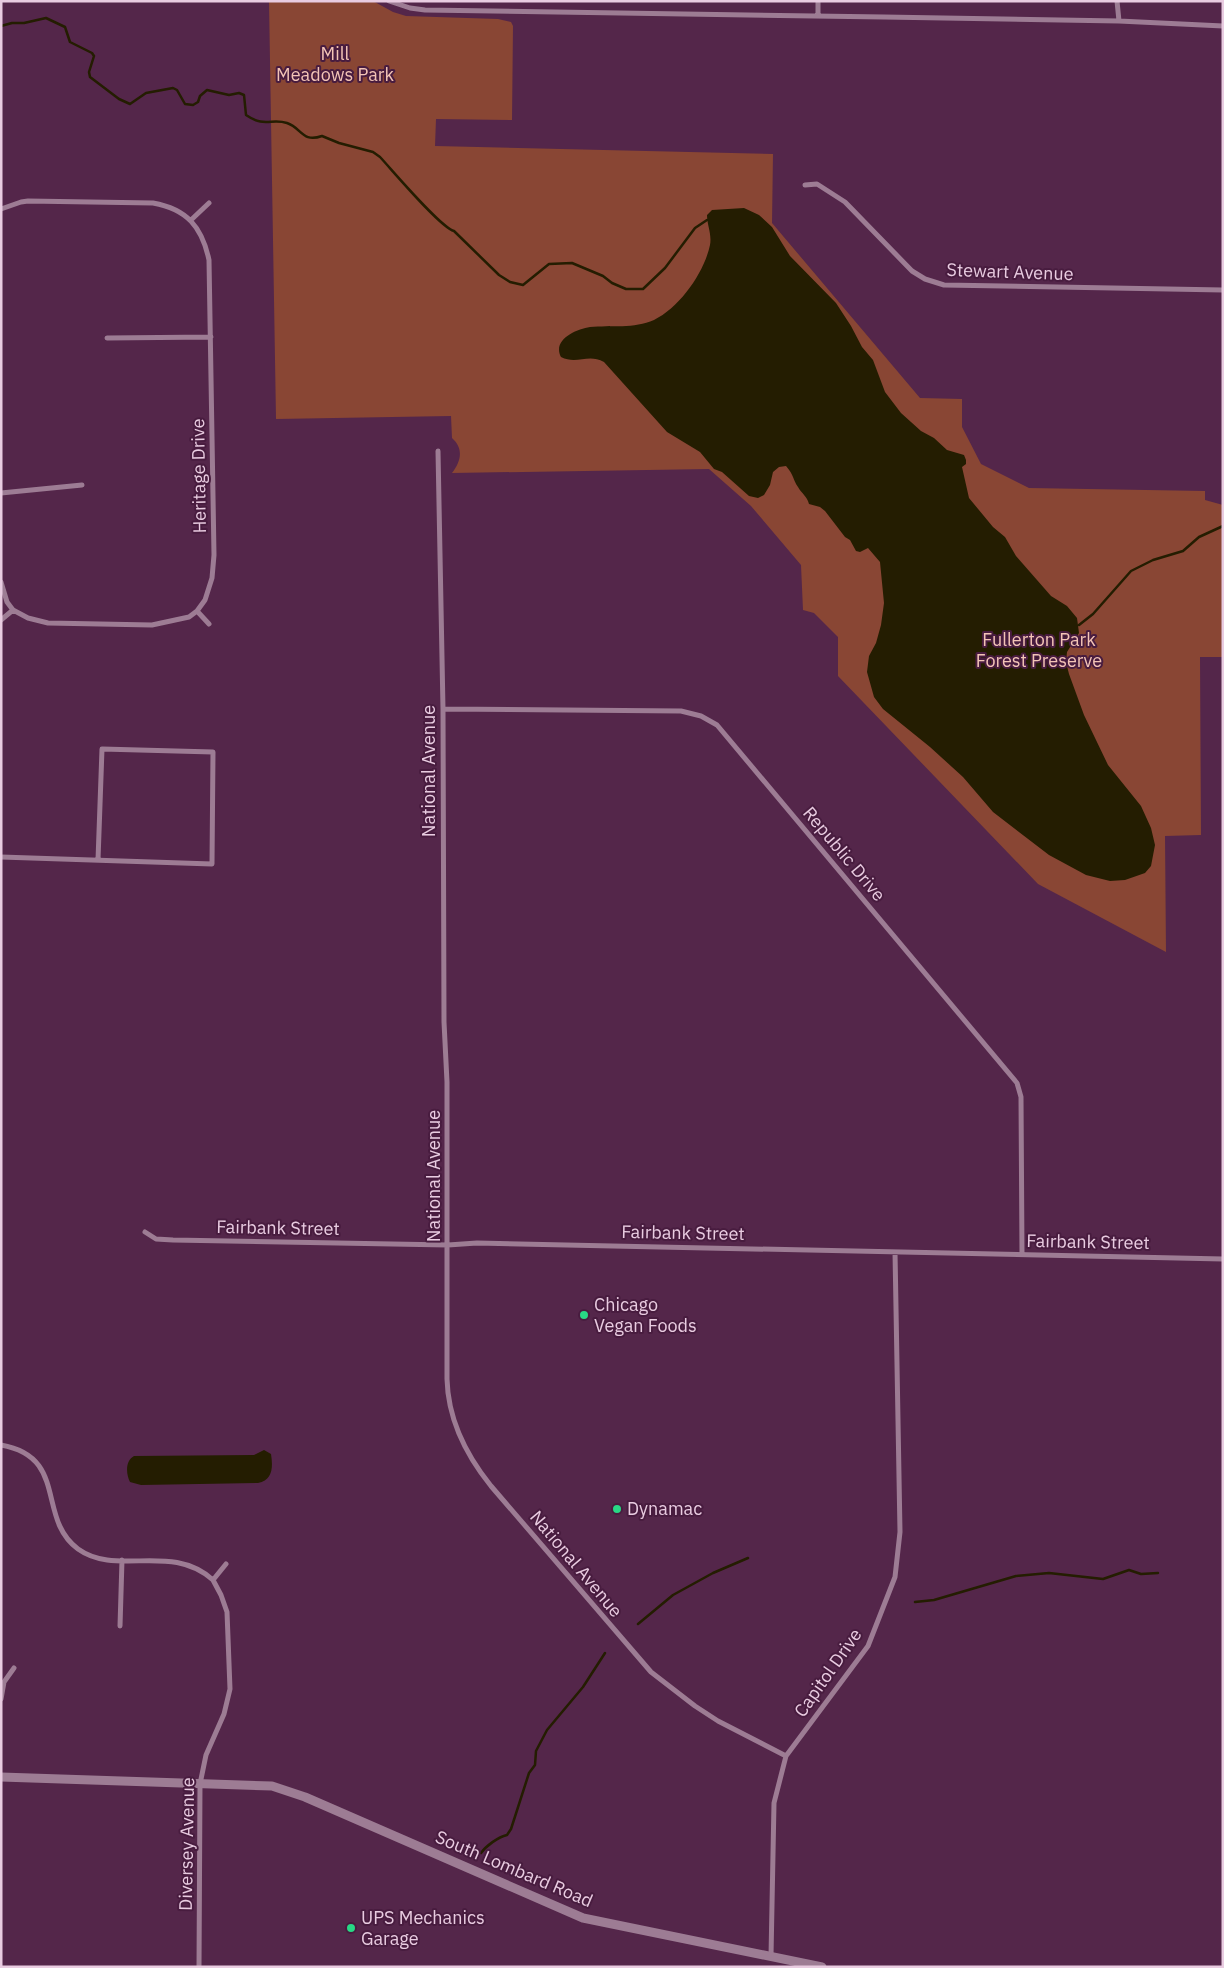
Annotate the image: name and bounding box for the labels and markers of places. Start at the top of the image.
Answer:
place label: Chicago Vegan Foods [594,1293,697,1337]
marker: Chicago Vegan Foods [578,1309,590,1321]
place label: Dynamac [627,1497,702,1520]
marker: Dynamac [611,1503,623,1515]
place label: UPS Mechanics Garage [361,1906,485,1950]
marker: UPS Mechanics Garage [345,1922,357,1934]

